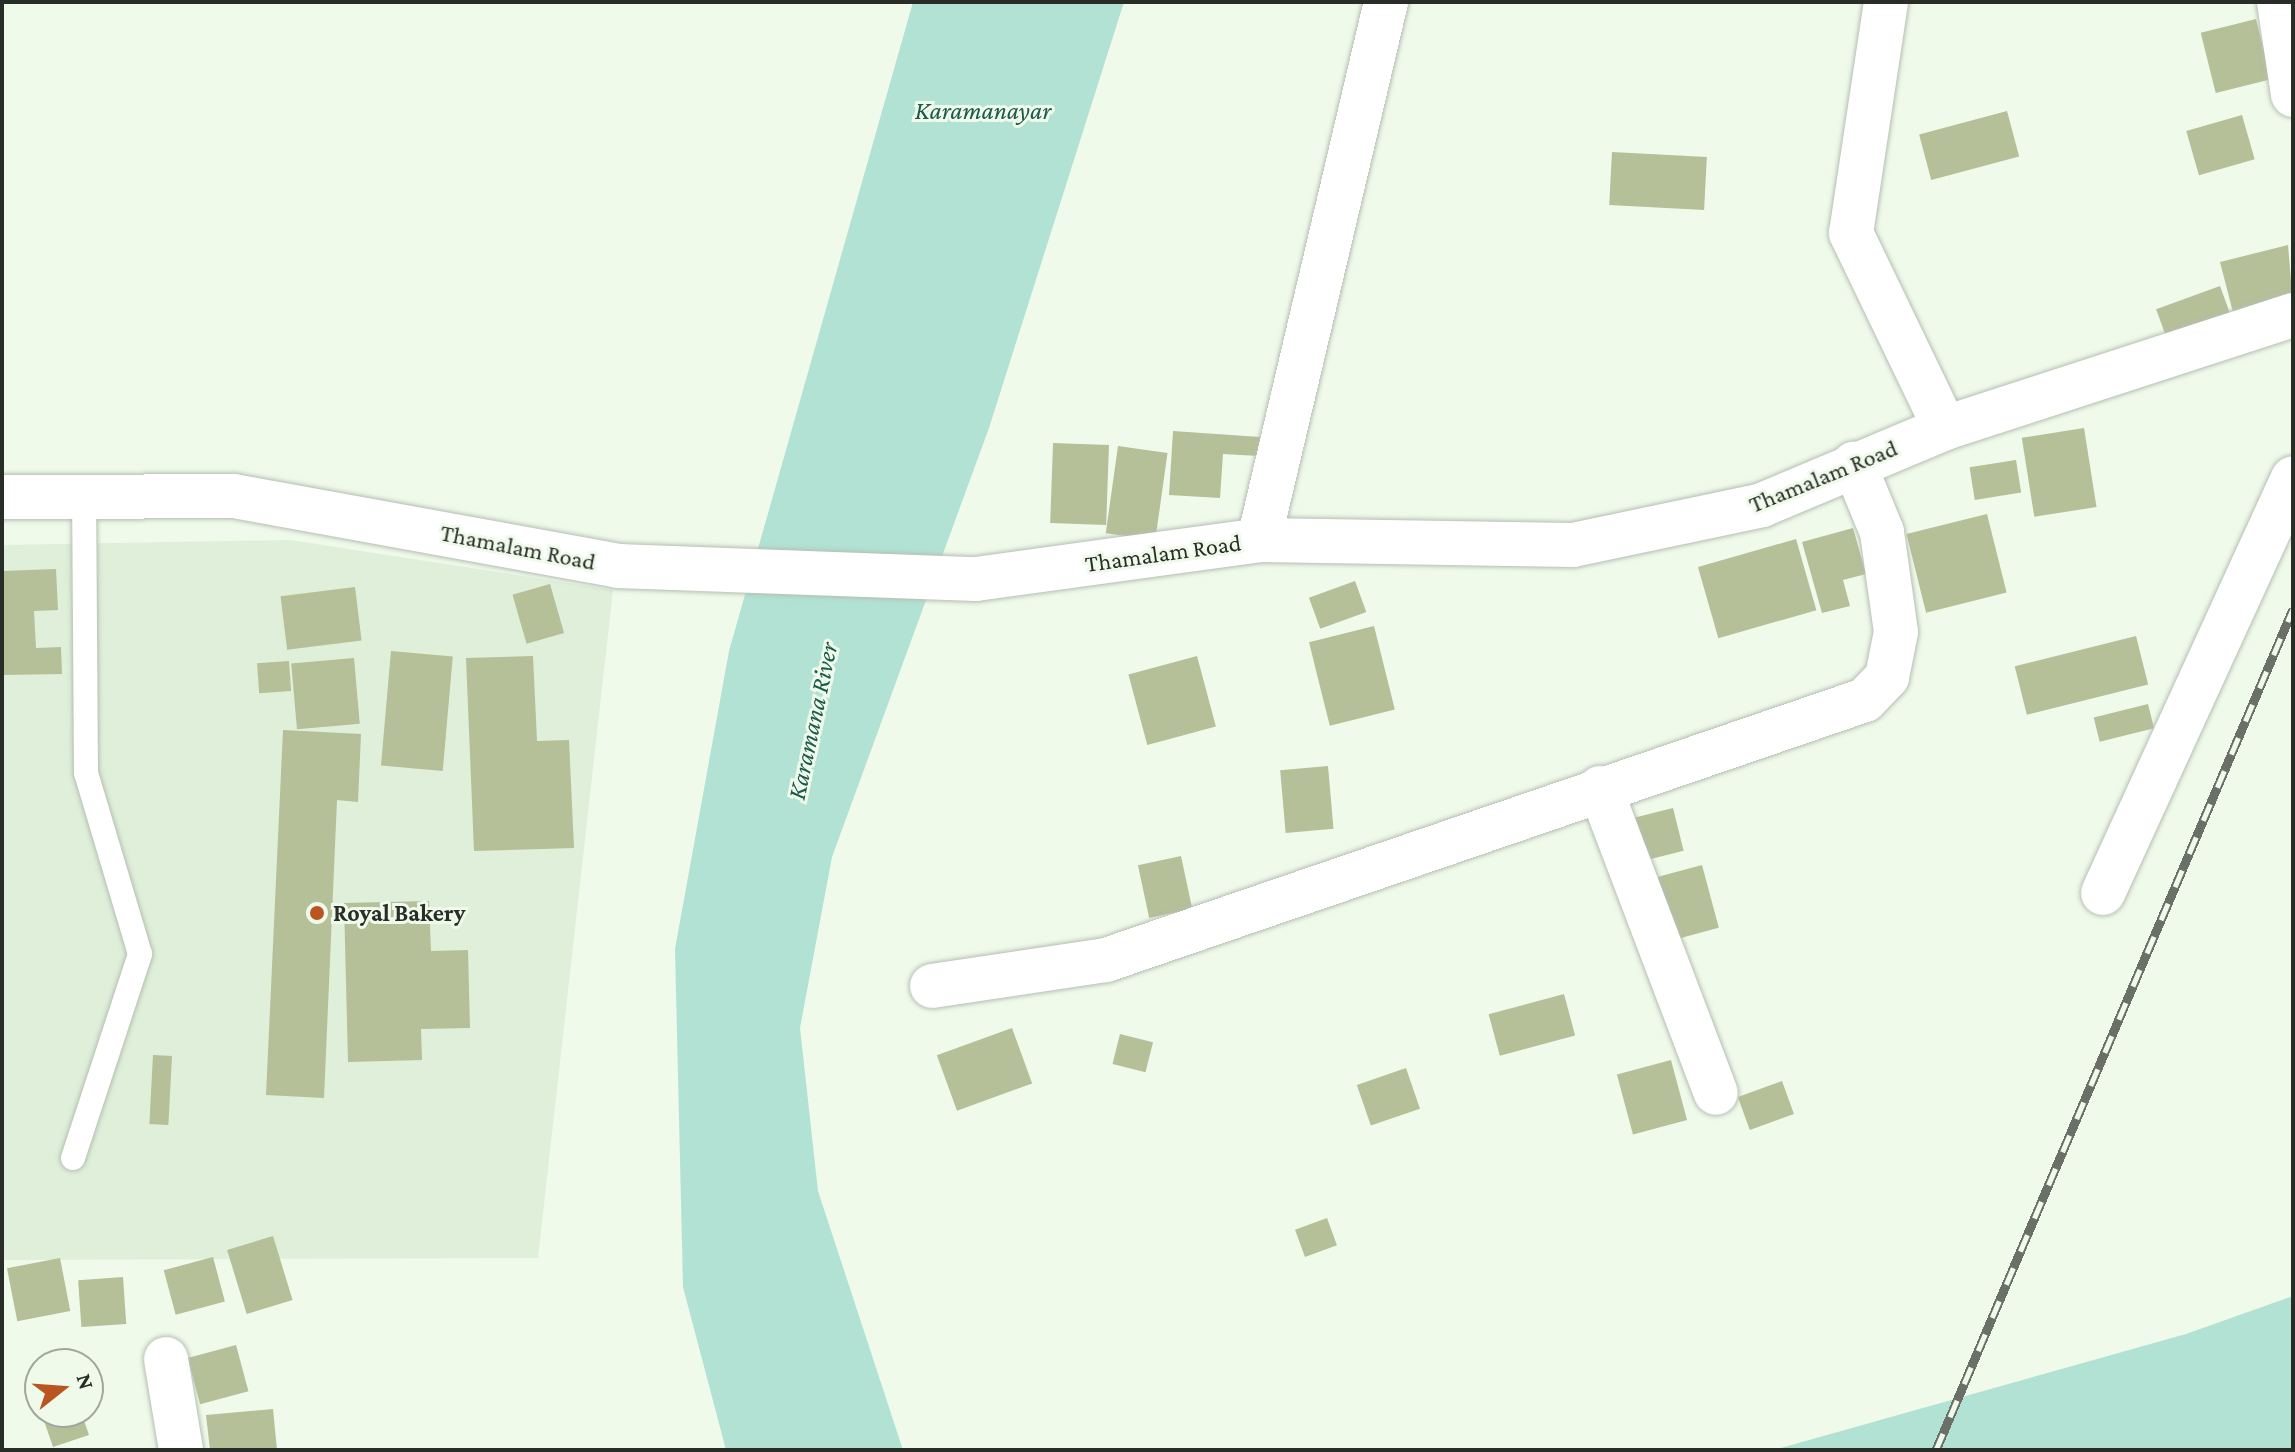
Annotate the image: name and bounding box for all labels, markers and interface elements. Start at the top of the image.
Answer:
water label: Karamanayar [915,95,1051,127]
street label: Thamalam Road [1745,433,1901,519]
street label: Thamalam Road [438,518,598,576]
street label: Thamalam Road [1083,528,1243,578]
water label: Karamana River [781,639,845,803]
place label: Royal Bakery [333,899,465,927]
marker: Royal Bakery [308,904,326,922]
north arrow [24,1348,104,1428]
text: N [71,1371,100,1392]

